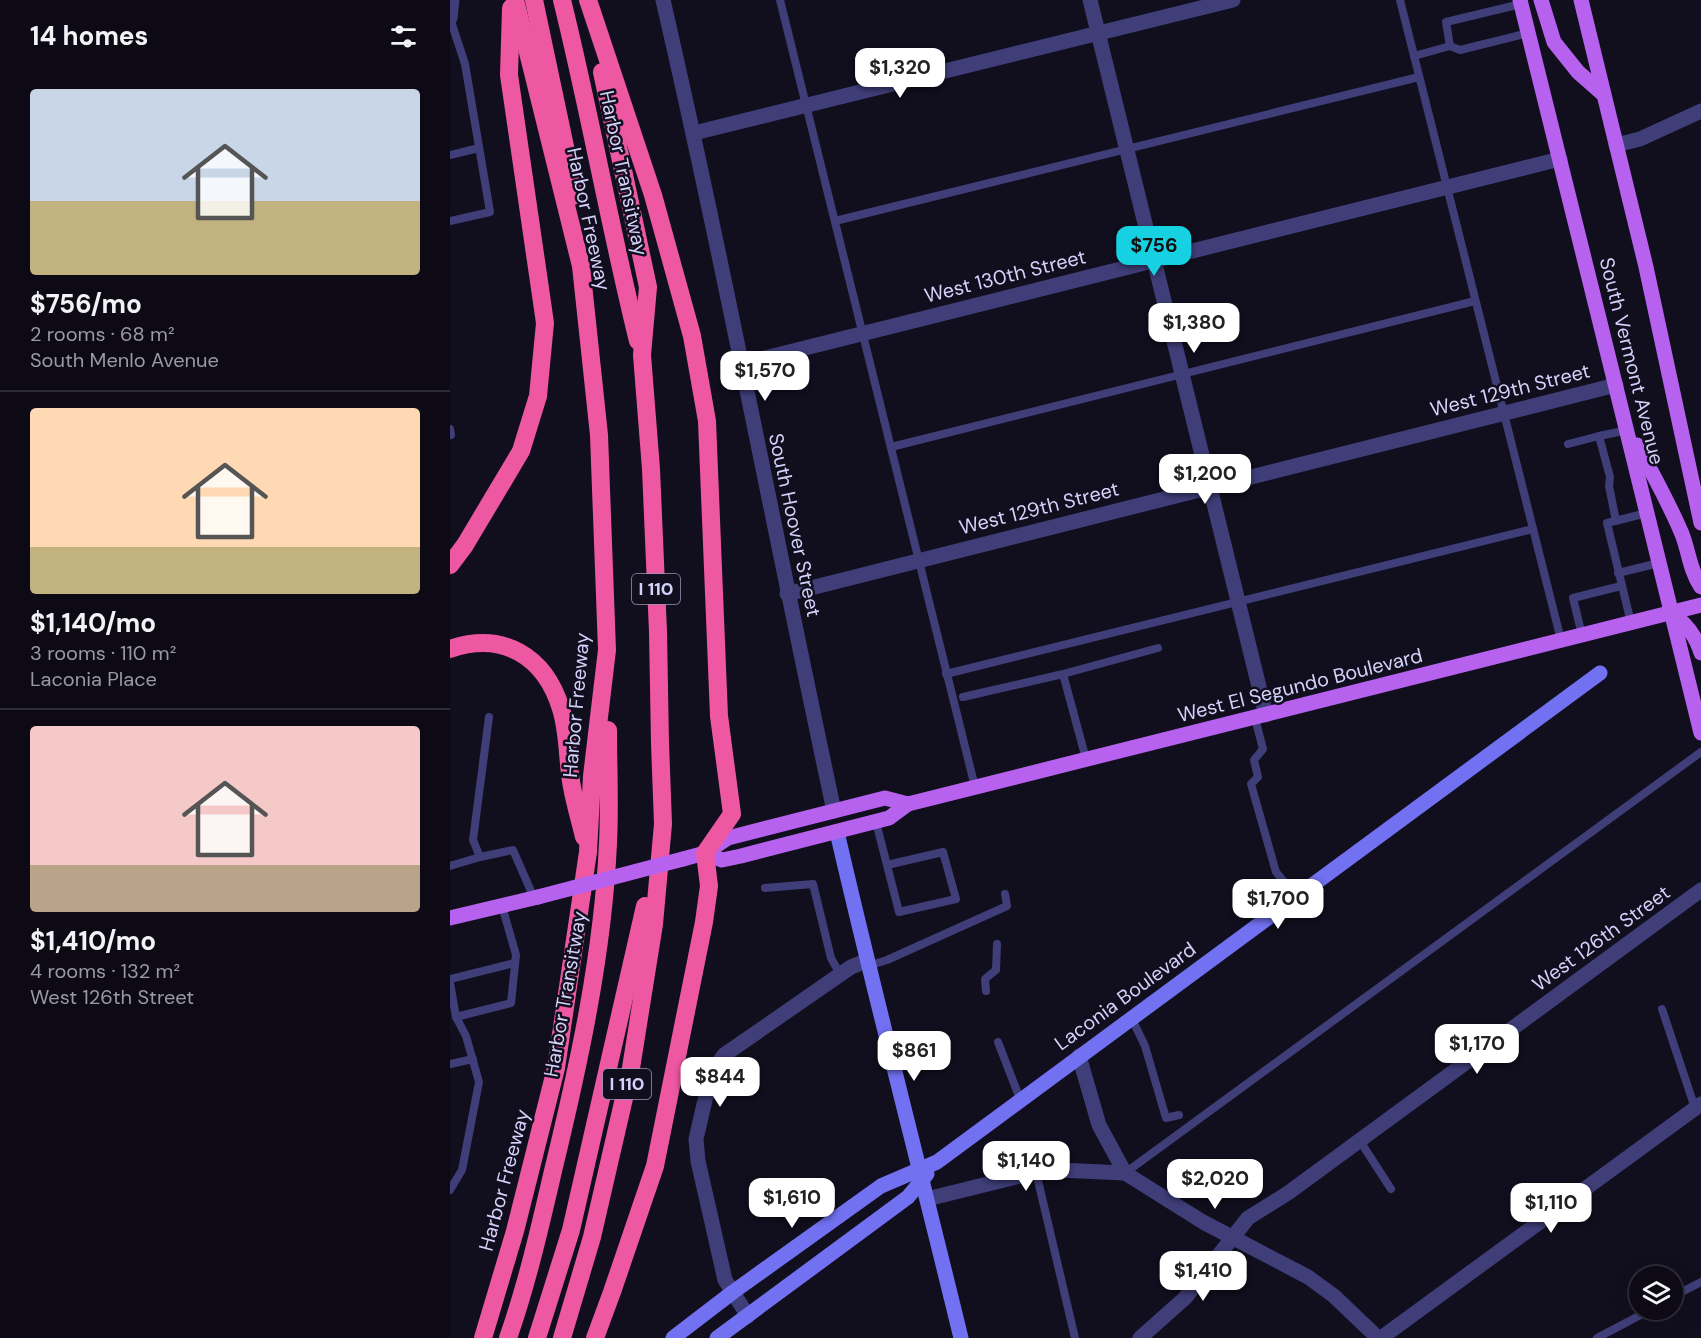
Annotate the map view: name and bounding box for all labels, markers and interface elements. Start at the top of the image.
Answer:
text: 14 homes [30,19,148,53]
icon: filters [387,20,420,53]
pin: $1,320 [851,48,949,99]
text: $1,320 [869,54,931,80]
street label: Harbor Transitway [594,88,654,258]
icon: home [171,128,279,236]
street label: Harbor Freeway [561,145,617,293]
pin: $756 [1118,226,1190,277]
text: $756 [1130,232,1178,258]
street label: West 130th Street [922,243,1089,309]
street label: South Vermont Avenue [1594,255,1670,467]
text: $756/mo [30,287,142,321]
pin: $1,380 [1145,303,1243,354]
text: $1,380 [1162,309,1226,335]
text: 2 rooms · 68 m² [30,321,175,347]
text: South Menlo Avenue [30,347,219,373]
pin: $1,570 [716,351,814,402]
text: $1,570 [734,357,796,383]
street label: West 129th Street [1427,358,1593,422]
street label: South Hoover Street [763,431,827,619]
icon: home [171,447,279,555]
pin: $1,200 [1156,454,1254,505]
text: $1,200 [1173,460,1237,486]
street label: West 129th Street [956,476,1122,540]
road number: I 110 [632,574,680,604]
text: $1,140/mo [30,606,156,640]
street label: Harbor Freeway [557,631,595,779]
text: 3 rooms · 110 m² [30,640,176,666]
street label: West El Segundo Boulevard [1175,642,1425,728]
text: Laconia Place [30,666,157,692]
icon: home [171,765,279,873]
pin: $1,700 [1229,879,1327,930]
street label: West 126th Street [1527,879,1675,997]
text: $1,700 [1246,885,1310,911]
street label: Harbor Transitway [538,909,592,1079]
text: $1,410/mo [30,924,156,958]
street label: Laconia Boulevard [1049,936,1201,1056]
text: 4 rooms · 132 m² [30,958,180,984]
text: West 126th Street [30,984,194,1010]
pin: $1,170 [1428,1024,1526,1075]
text: $1,170 [1449,1030,1505,1056]
pin: $861 [878,1031,950,1082]
text: $861 [892,1037,936,1063]
pin: $844 [684,1057,756,1108]
text: $844 [695,1063,745,1089]
road number: I 110 [603,1069,651,1099]
street label: Harbor Freeway [473,1106,535,1254]
pin: $1,140 [977,1141,1075,1192]
text: $1,140 [997,1147,1055,1173]
pin: $2,020 [1166,1159,1264,1210]
text: $2,020 [1181,1165,1249,1191]
pin: $1,610 [743,1178,841,1229]
pin: $1,110 [1502,1183,1600,1234]
text: $1,610 [763,1184,821,1210]
text: $1,110 [1525,1189,1577,1215]
pin: $1,410 [1154,1251,1252,1302]
text: $1,410 [1174,1257,1232,1283]
map controls [1629,1266,1683,1320]
button: layers [1629,1266,1683,1320]

